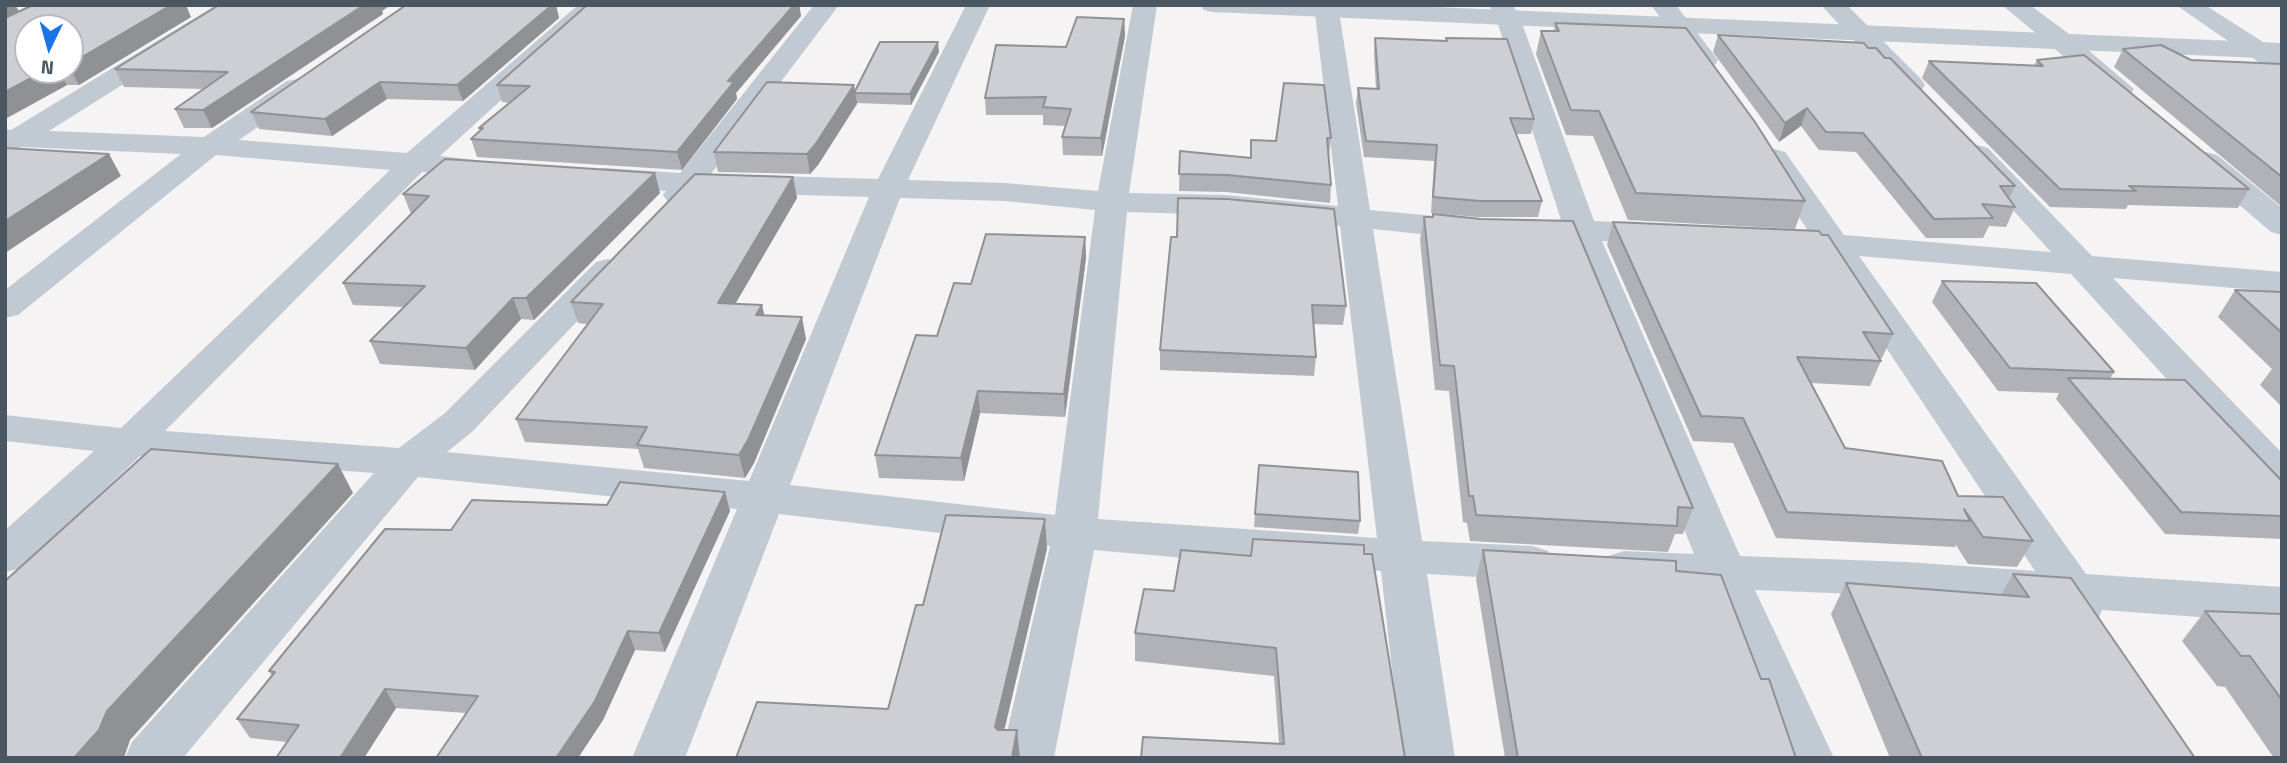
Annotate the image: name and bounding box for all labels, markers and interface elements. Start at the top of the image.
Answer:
north arrow [14,14,84,84]
text: N [39,53,55,83]

